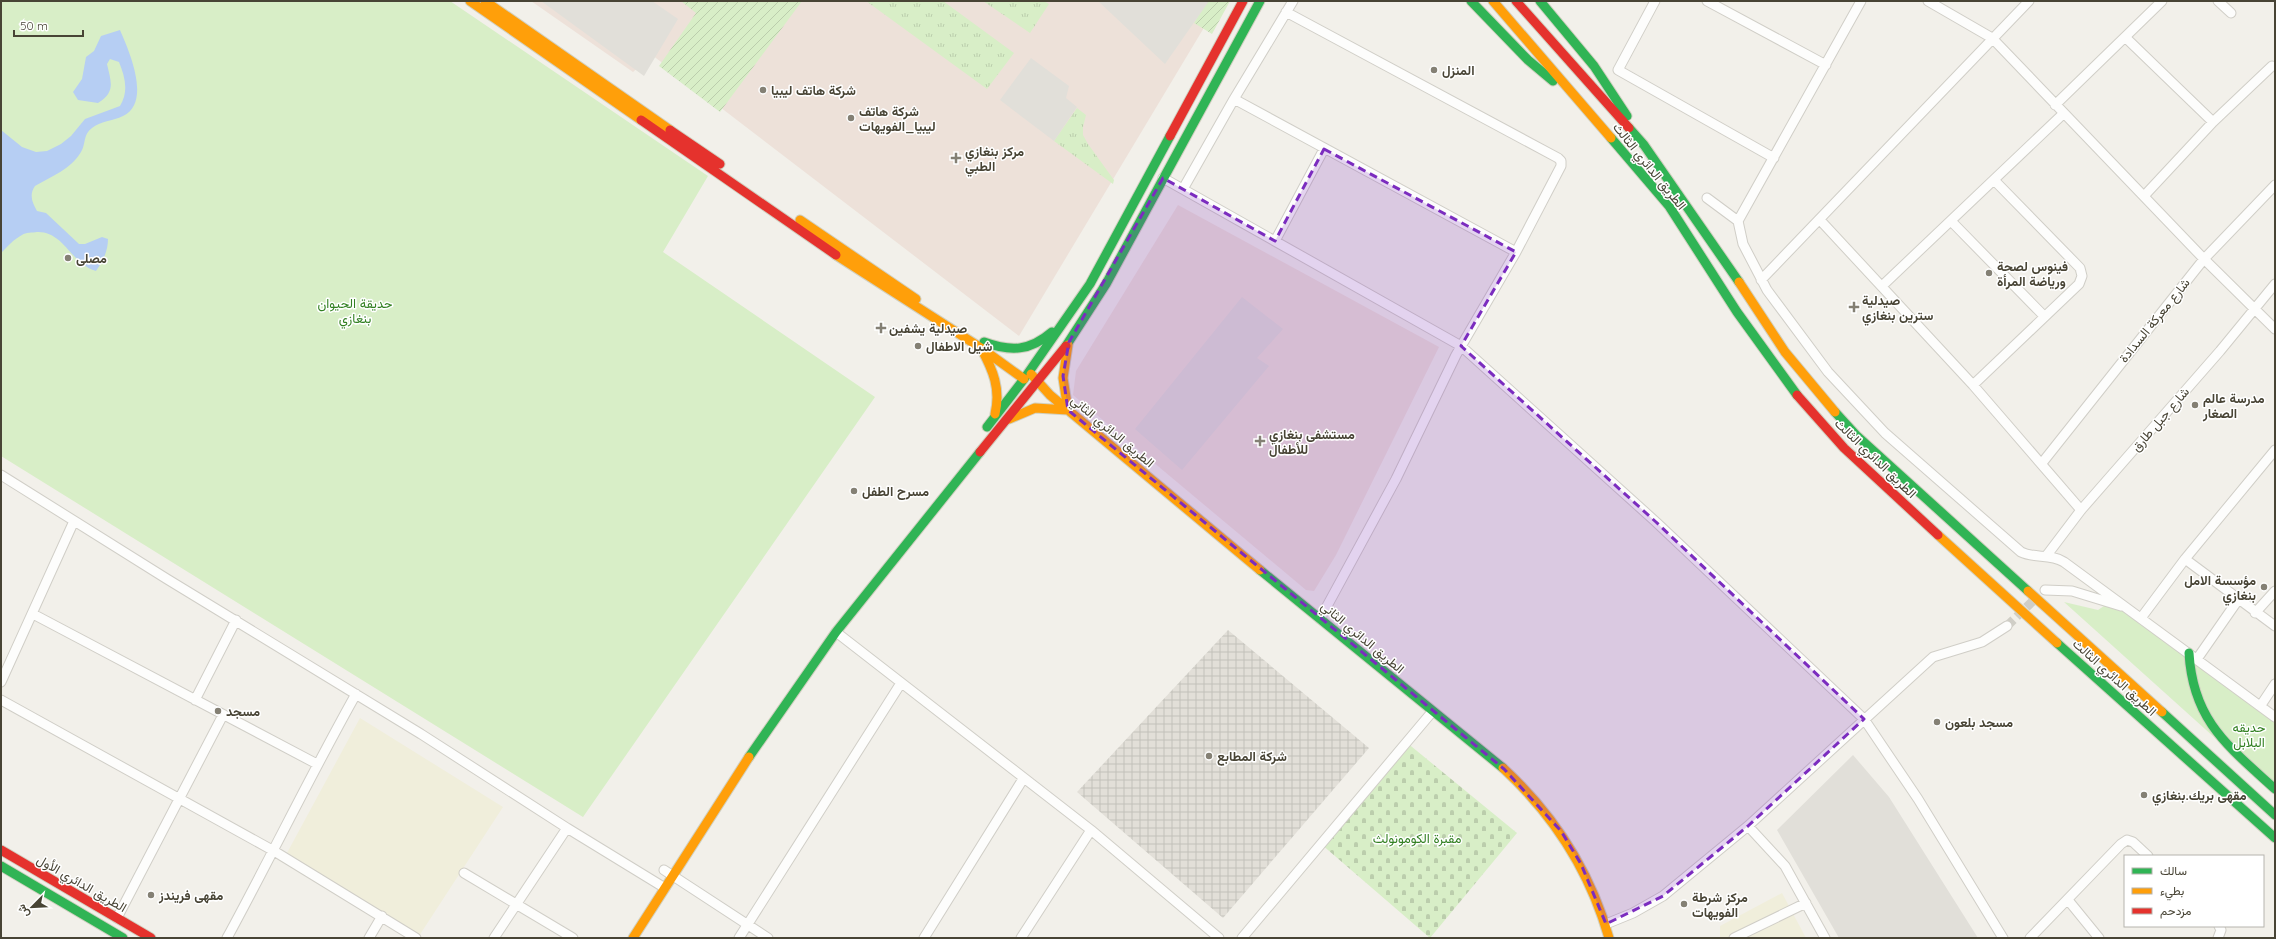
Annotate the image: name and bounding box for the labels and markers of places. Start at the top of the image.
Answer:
place label: المنزل [1442,62,1475,79]
marker: المنزل [1429,65,1439,75]
place label: شركة هاتف ليبيا [771,82,856,99]
marker: شركة هاتف ليبيا [758,85,768,95]
place label: شركة هاتف ليبيا_الفويهات [859,103,936,135]
marker: شركة هاتف ليبيا_الفويهات [846,113,856,123]
place label: مركز بنغازي الطبي [965,143,1024,177]
marker: مركز بنغازي الطبي [950,152,962,164]
place label: مصلى [76,250,107,266]
marker: مصلى [63,253,73,263]
place label: فينوس لصحة ورياضة المرأة [1997,258,2068,290]
marker: فينوس لصحة ورياضة المرأة [1984,268,1994,278]
place label: صيدلية سترين بنغازي [1862,292,1933,326]
marker: صيدلية سترين بنغازي [1849,302,1859,312]
place label: صيدلية يشفين [889,320,967,336]
marker: صيدلية يشفين [876,323,886,333]
place label: شيل الاطفال [926,338,992,354]
marker: شيل الاطفال [913,341,923,351]
place label: مدرسة عالم الصغار [2202,390,2265,422]
marker: مدرسة عالم الصغار [2190,400,2200,410]
place label: مستشفى بنغازي للأطفال [1269,426,1355,457]
marker: مستشفى بنغازي للأطفال [1254,435,1266,447]
place label: مسرح الطفل [862,483,929,500]
marker: مسرح الطفل [849,486,859,496]
place label: مؤسسة الامل بنغازي [2184,572,2256,606]
marker: مؤسسة الامل بنغازي [2259,582,2269,592]
place label: مسجد [226,703,260,719]
marker: مسجد [213,706,223,716]
place label: مسجد بلعون [1945,714,2013,731]
marker: مسجد بلعون [1932,717,1942,727]
place label: شركة المطابع [1217,748,1287,766]
marker: شركة المطابع [1204,751,1214,761]
place label: مقهى بريك.بنغازي [2152,787,2247,806]
marker: مقهى بريك.بنغازي [2139,790,2149,800]
place label: مقهى فريندز [158,887,223,904]
place label: مركز شرطة الفويهات [1692,889,1748,921]
marker: مقهى فريندز [146,890,156,900]
marker: مركز شرطة الفويهات [1679,899,1689,909]

